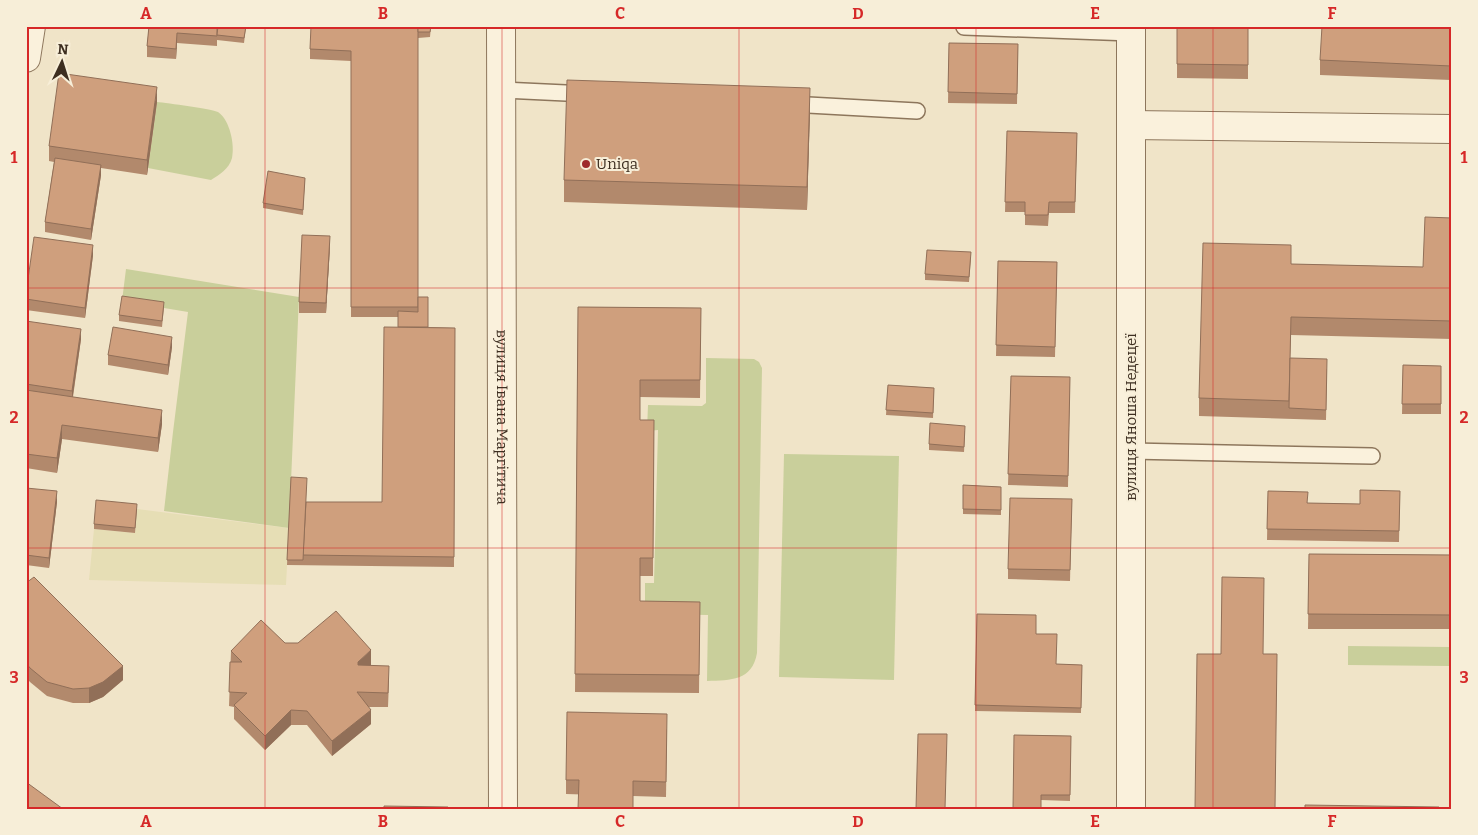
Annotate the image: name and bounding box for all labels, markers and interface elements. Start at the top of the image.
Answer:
text: A [140,4,152,23]
text: B [378,4,388,23]
text: C [615,4,625,23]
text: D [852,4,864,23]
text: E [1090,4,1100,23]
text: F [1328,4,1337,23]
north arrow [38,38,88,88]
text: N [57,41,69,58]
text: 1 [11,148,18,167]
text: 1 [1461,148,1468,167]
place label: Uniqa [596,155,638,173]
marker: Uniqa [580,158,592,170]
street label: вулиця Івана Маргітича [493,329,511,505]
street label: вулиця Яноша Недецеї [1122,333,1140,501]
text: 2 [9,408,19,427]
text: 2 [1459,408,1469,427]
text: 3 [9,668,19,687]
text: 3 [1459,668,1469,687]
text: A [140,812,152,831]
text: B [378,812,388,831]
text: C [615,812,625,831]
text: D [852,812,864,831]
text: E [1090,812,1100,831]
text: F [1328,812,1337,831]

